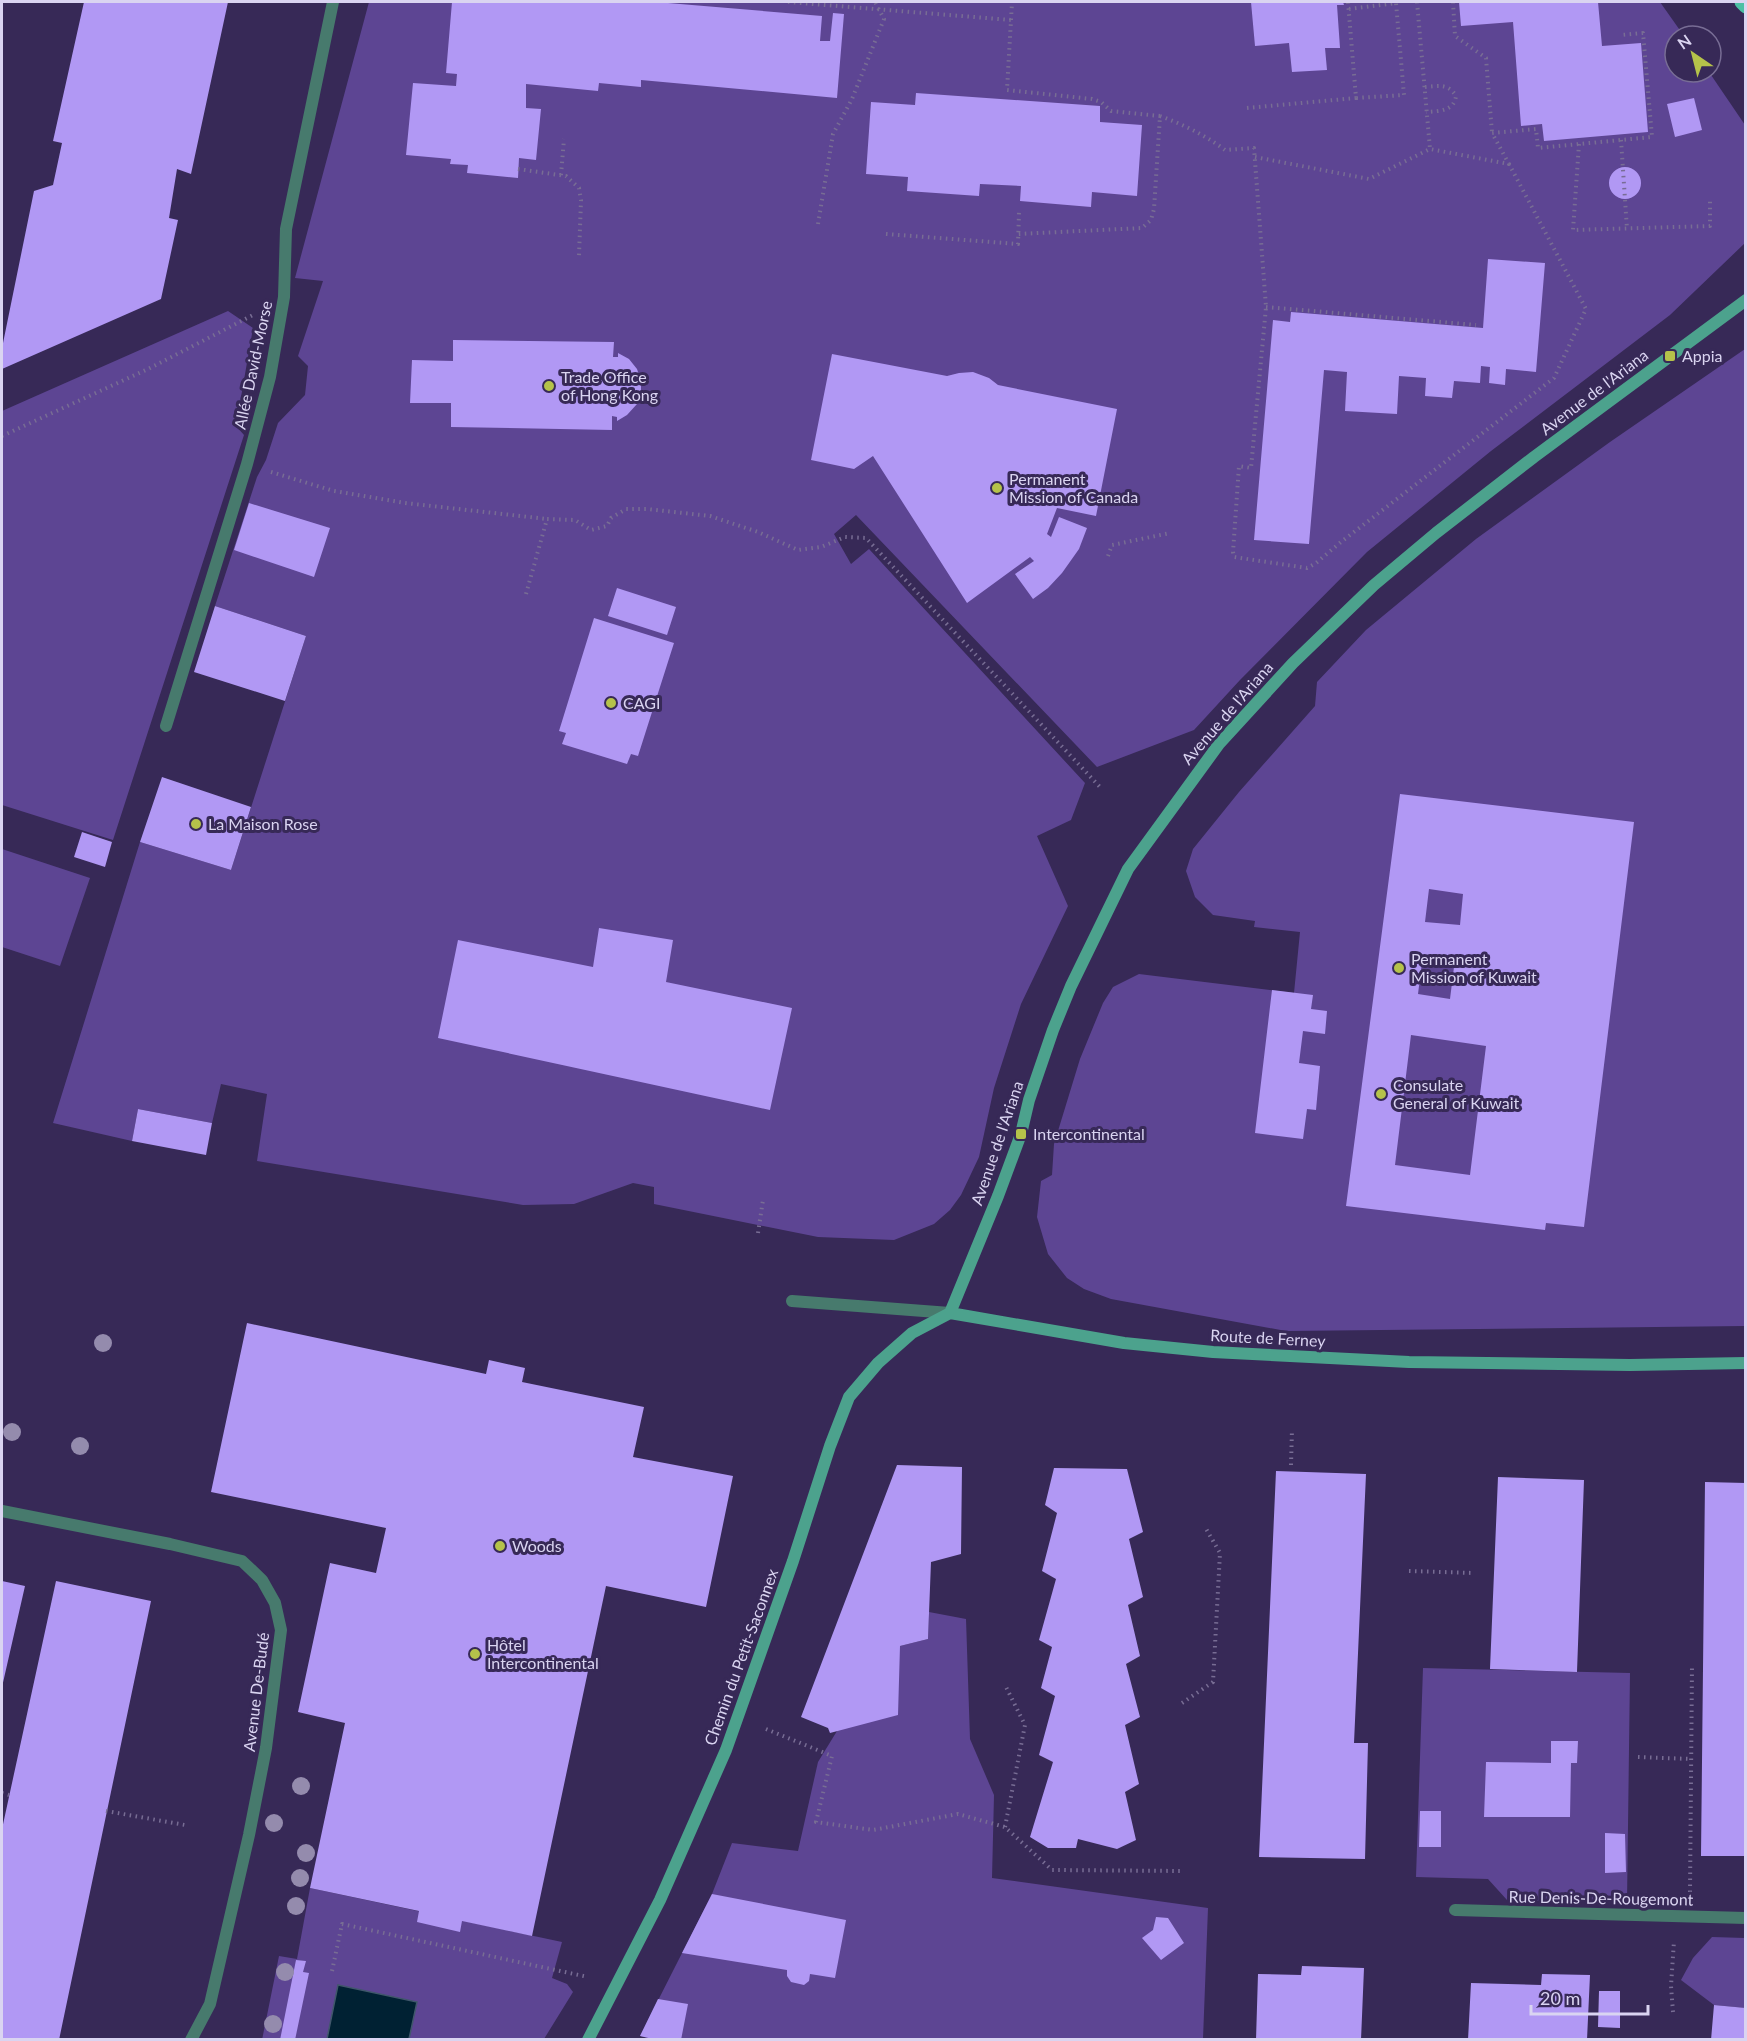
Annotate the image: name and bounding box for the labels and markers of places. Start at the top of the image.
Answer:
place label: Appia [1682,346,1723,365]
marker: Appia [1663,349,1677,363]
place label: Trade Office of Hong Kong [561,367,658,404]
marker: Trade Office of Hong Kong [542,379,556,393]
place label: Permanent Mission of Canada [1009,469,1138,506]
marker: Permanent Mission of Canada [990,481,1004,495]
place label: CAGI [623,693,660,712]
marker: CAGI [604,696,618,710]
place label: La Maison Rose [208,814,318,833]
marker: La Maison Rose [189,817,203,831]
place label: Permanent Mission of Kuwait [1411,949,1537,986]
marker: Permanent Mission of Kuwait [1392,961,1406,975]
place label: Consulate General of Kuwait [1393,1075,1520,1112]
marker: Consulate General of Kuwait [1374,1087,1388,1101]
place label: Intercontinental [1033,1124,1145,1143]
marker: Intercontinental [1014,1127,1028,1141]
place label: Woods [512,1536,562,1555]
marker: Woods [493,1539,507,1553]
place label: Hôtel Intercontinental [487,1635,599,1672]
marker: Hôtel Intercontinental [468,1647,482,1661]

